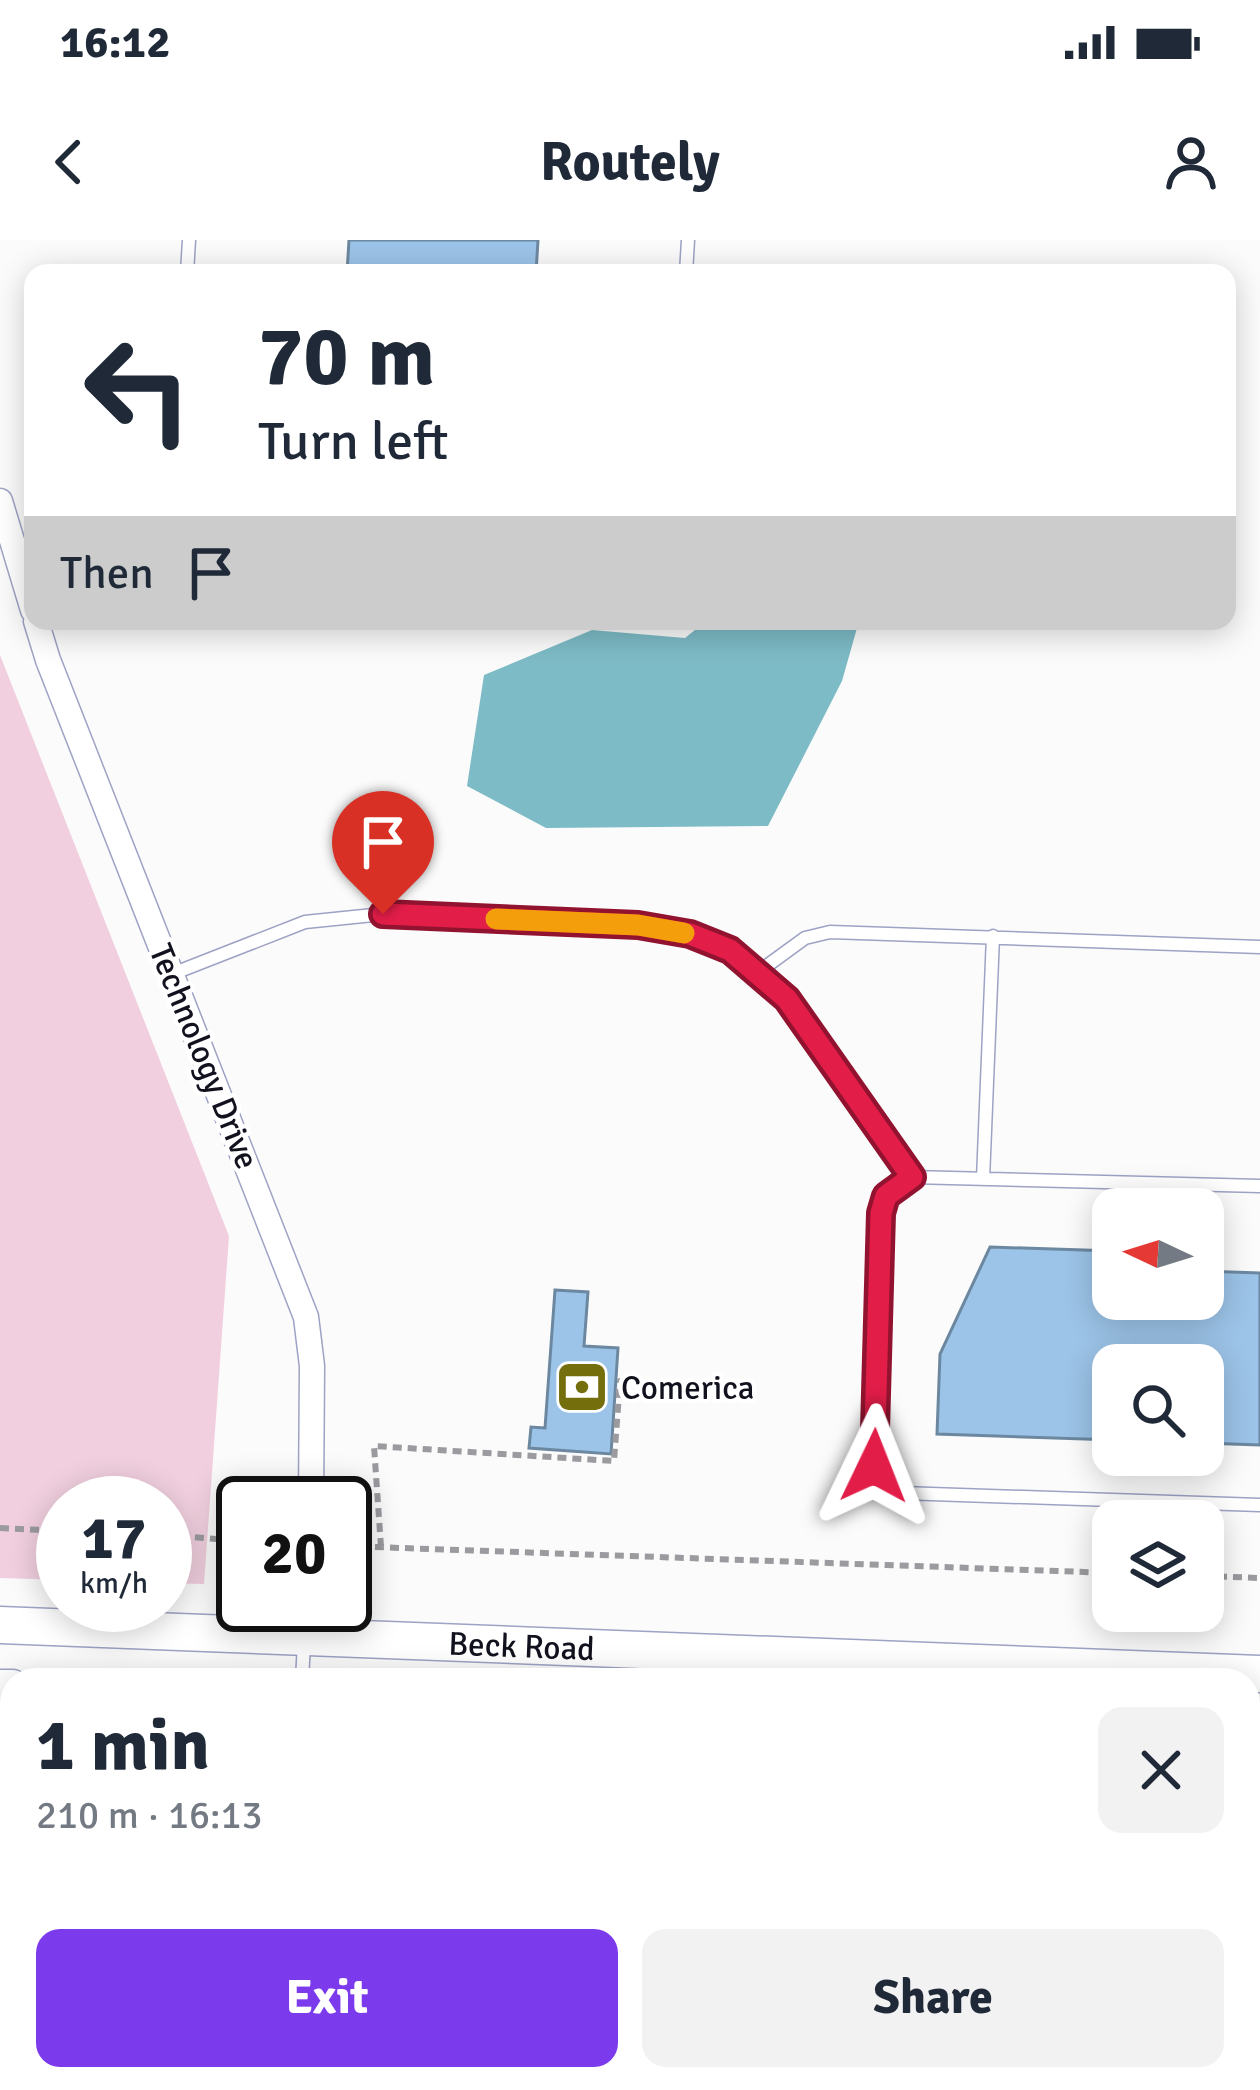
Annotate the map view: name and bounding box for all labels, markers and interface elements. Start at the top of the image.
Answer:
text: 16:12 [60,15,170,70]
icon: back [36,129,102,195]
text: Routely [540,129,720,196]
icon: person [1158,129,1224,195]
text: 70 m [258,305,435,409]
icon: left [60,312,216,468]
text: Turn left [258,408,448,475]
icon: arrive [178,540,244,606]
text: Then [60,546,154,601]
pin [332,791,434,914]
icon: arrive [350,809,416,875]
street label: Technology Drive [140,938,267,1175]
north arrow [1092,1188,1224,1320]
map controls [1092,1188,1224,1632]
button: search [1092,1344,1224,1476]
bank icon: Comerica [554,1359,610,1415]
place label: Comerica [621,1368,755,1409]
position arrow [811,1403,937,1529]
speed limit sign: 20 [216,1476,372,1632]
button: layers [1092,1500,1224,1632]
text: 17 [82,1502,146,1576]
text: km/h [80,1565,148,1602]
street label: Beck Road [448,1623,596,1670]
text: 1 min [36,1701,210,1790]
button: close [1098,1707,1224,1833]
text: 210 m · 16:13 [36,1791,263,1839]
button: Exit [36,1929,618,2067]
button: Share [642,1929,1224,2067]

